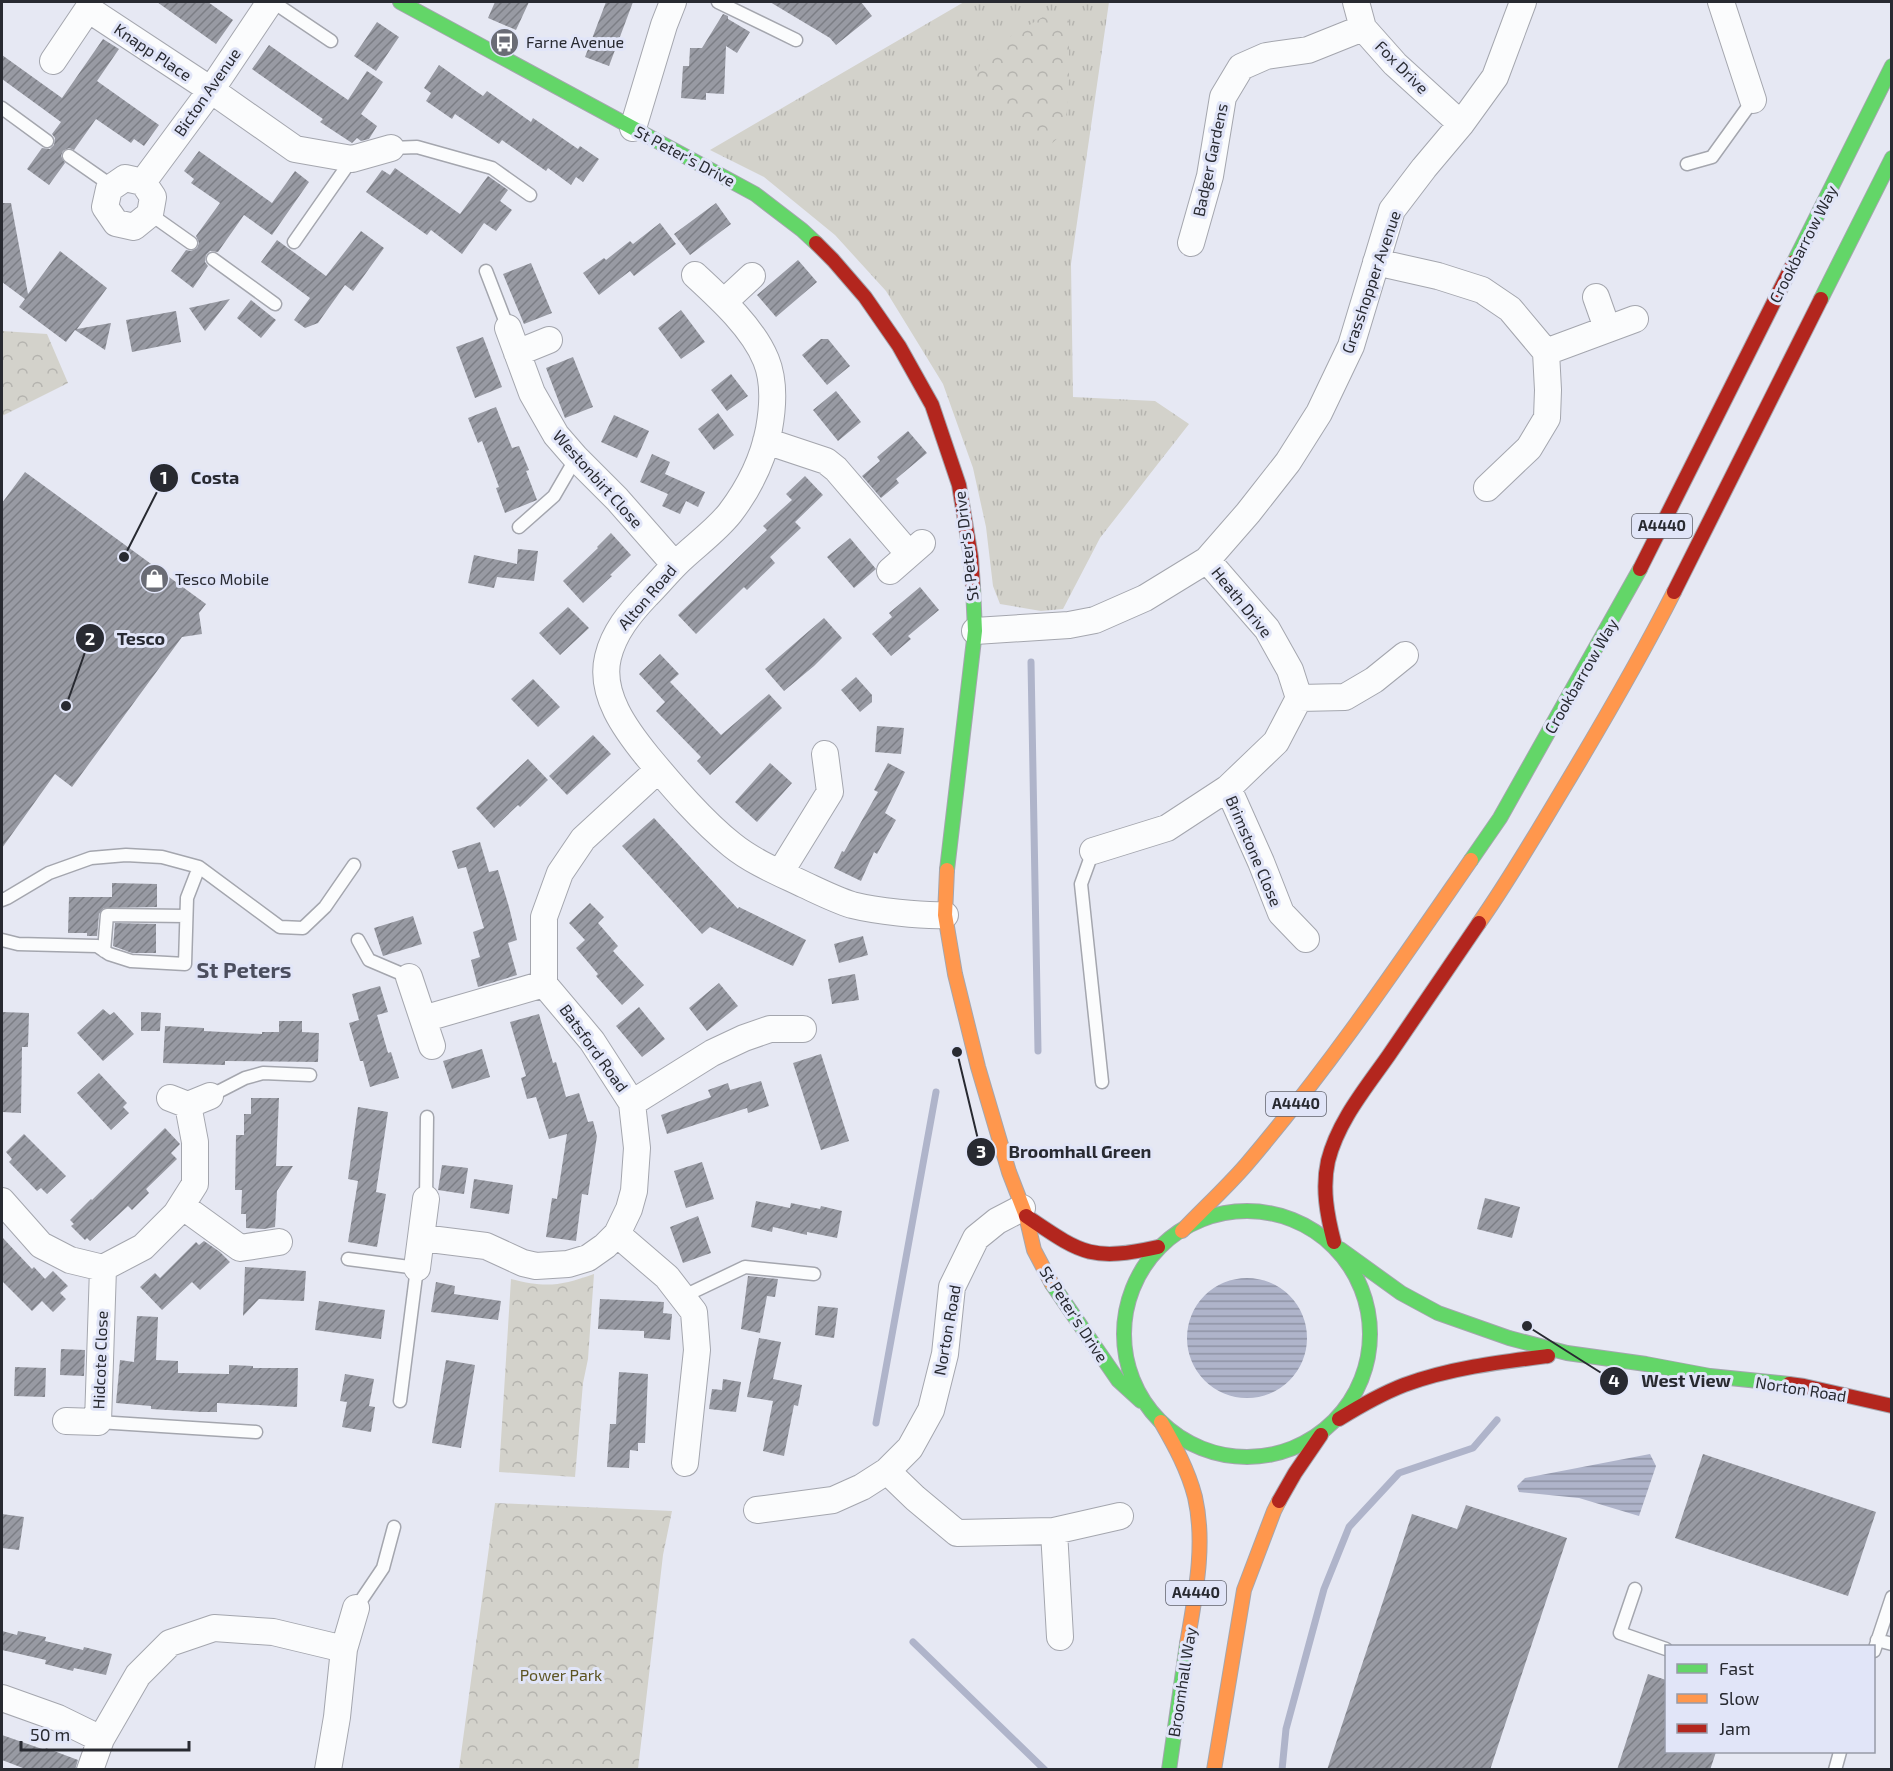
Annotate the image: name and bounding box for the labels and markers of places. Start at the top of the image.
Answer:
bus stop icon: Farne Avenue [489,26,521,58]
place label: Farne Avenue [526,32,624,51]
callout: Costa [149,460,251,496]
shop icon: Tesco Mobile [138,563,170,595]
place label: Tesco Mobile [175,569,269,588]
callout: Tesco [75,620,177,656]
callout: Broomhall Green [966,1134,1163,1170]
callout: West View [1599,1363,1744,1399]

